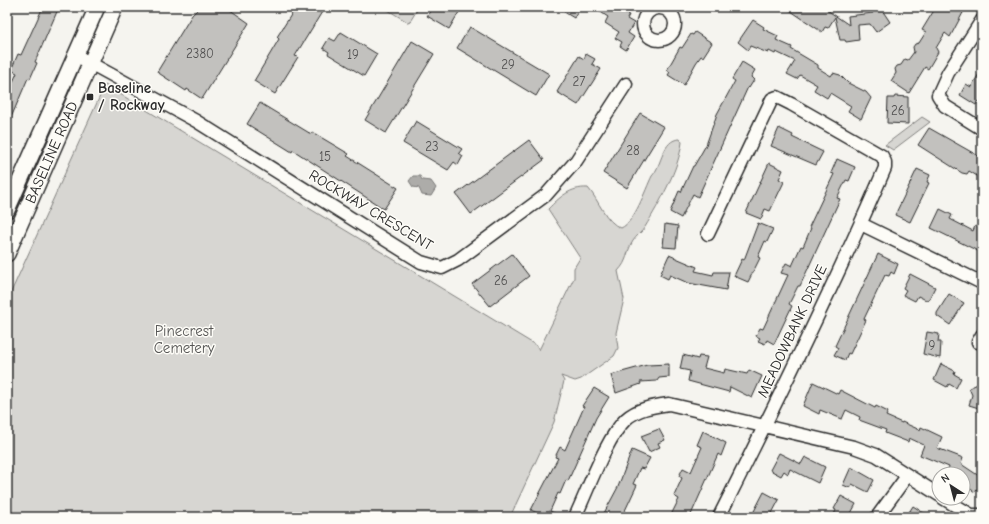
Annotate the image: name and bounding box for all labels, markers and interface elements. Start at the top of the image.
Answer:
house number: 2380 [186,46,214,61]
house number: 19 [347,47,359,62]
house number: 29 [501,57,515,72]
house number: 27 [573,74,585,89]
place label: Baseline / Rockway [98,79,165,114]
marker: Baseline / Rockway [85,92,95,102]
street label: BASELINE ROAD [21,99,82,206]
house number: 26 [891,103,905,118]
house number: 23 [425,139,439,154]
house number: 28 [626,143,640,158]
house number: 15 [319,149,331,164]
street label: ROCKWAY CRESCENT [306,166,436,254]
street label: MEADOWBANK DRIVE [753,262,831,400]
house number: 26 [494,273,508,288]
park label: Pinecrest Cemetery [154,322,215,357]
house number: 9 [929,338,936,353]
north arrow [931,466,971,506]
text: N [939,471,952,486]

